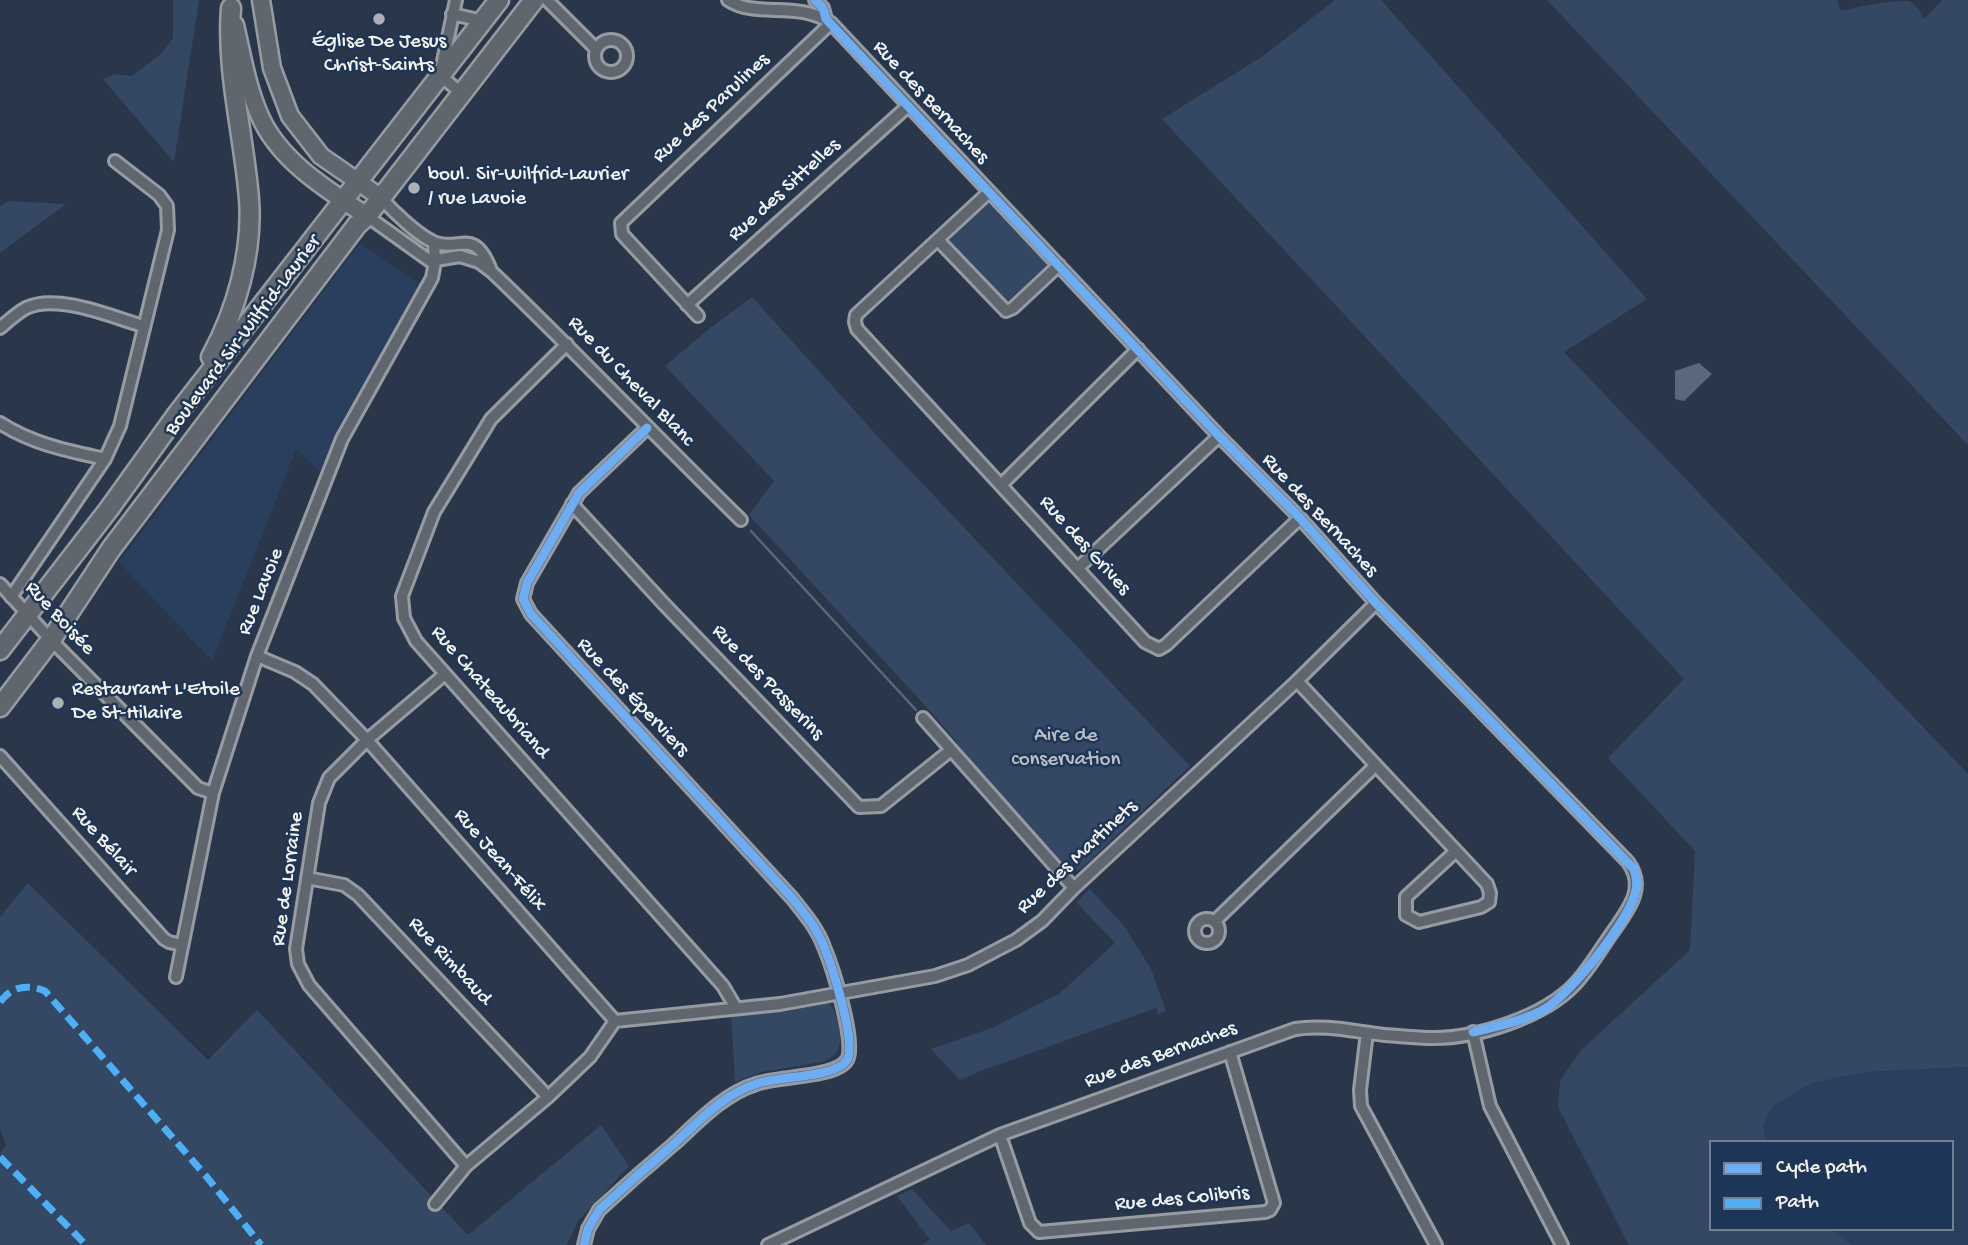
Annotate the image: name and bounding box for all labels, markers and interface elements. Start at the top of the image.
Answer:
marker: Église De Jesus Christ-Saints [371,11,387,27]
place label: Église De Jesus Christ-Saints [312,30,446,80]
street label: Rue des Bernaches [866,36,994,170]
street label: Rue des Parulines [648,48,776,170]
street label: Rue des Sittelles [724,134,846,248]
place label: boul. Sir-Wilfrid-Laurier / rue Lavoie [428,163,628,213]
marker: boul. Sir-Wilfrid-Laurier / rue Lavoie [406,180,422,196]
street label: Boulevard Sir-Wilfrid-Laurier [160,231,328,441]
street label: Rue du Cheval Blanc [561,311,699,453]
street label: Rue des Bernaches [1255,449,1383,583]
street label: Rue des Grives [1033,491,1135,601]
street label: Rue Lavoie [233,545,291,639]
street label: Rue Boisée [18,577,100,661]
street label: Rue des Passerins [705,620,829,746]
street label: Rue Chateaubriand [424,621,554,765]
street label: Rue des Éperviers [570,633,694,763]
place label: Restaurant L'Etoile De St-Hilaire [72,678,240,728]
marker: Restaurant L'Etoile De St-Hilaire [50,695,66,711]
park label: Aire de conservation [1012,724,1120,774]
street label: Rue des Martinets [1012,795,1144,921]
street label: Rue Bélair [65,801,141,883]
street label: Rue Jean-Félix [447,804,551,918]
street label: Rue de Lorraine [267,810,311,948]
street label: Rue Rimbaud [402,912,496,1012]
street label: Rue des Bernaches [1081,1017,1241,1095]
legend [1709,1140,1954,1231]
text: Cycle path [1776,1156,1867,1181]
street label: Rue des Colibris [1114,1182,1250,1218]
text: Path [1776,1191,1819,1216]

